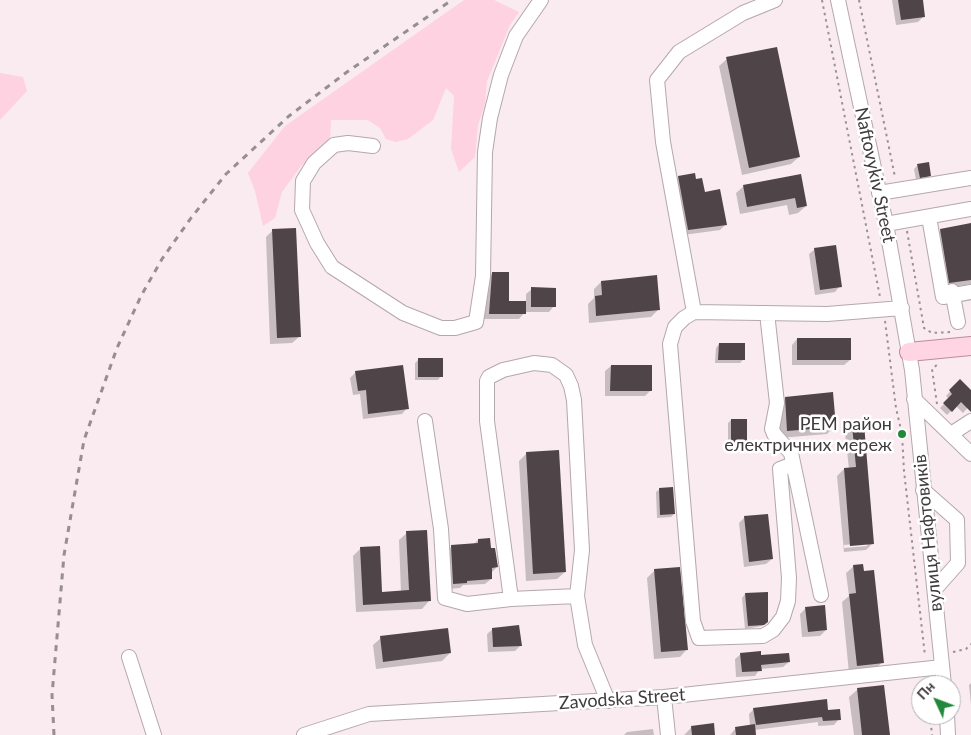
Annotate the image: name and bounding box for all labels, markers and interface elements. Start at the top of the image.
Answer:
street label: Naftovykiv Street [850,105,900,245]
place label: РЕМ район електричних мереж [724,413,892,456]
marker: РЕМ район електричних мереж [896,428,908,440]
street label: вулиця Нафтовиків [909,453,947,613]
north arrow [911,675,961,725]
text: Пн [913,678,938,703]
street label: Zavodska Street [558,684,686,714]

